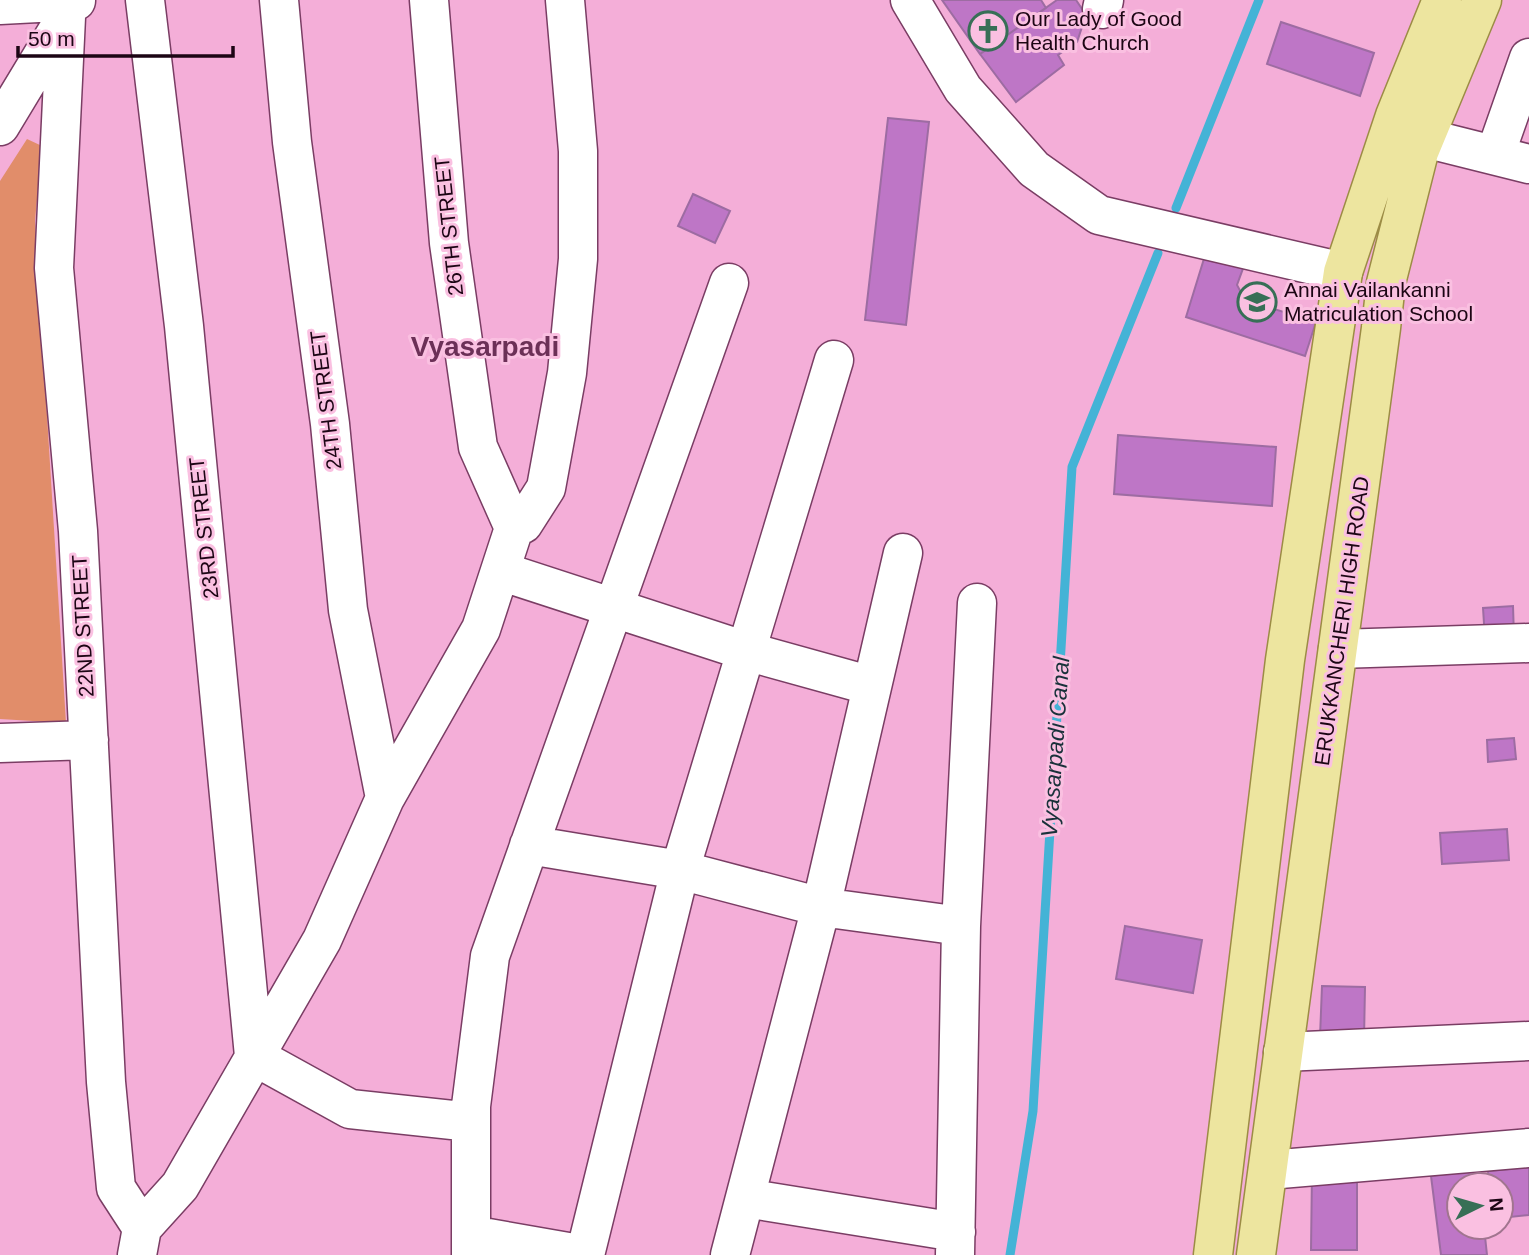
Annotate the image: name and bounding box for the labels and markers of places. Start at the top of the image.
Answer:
place label: Our Lady of Good Health Church [1015,7,1182,54]
church icon: Our Lady of Good Health Church [967,10,1009,52]
place label: Annai Vailankanni Matriculation School [1284,278,1473,325]
school or university icon: Annai Vailankanni Matriculation School [1236,281,1278,323]

